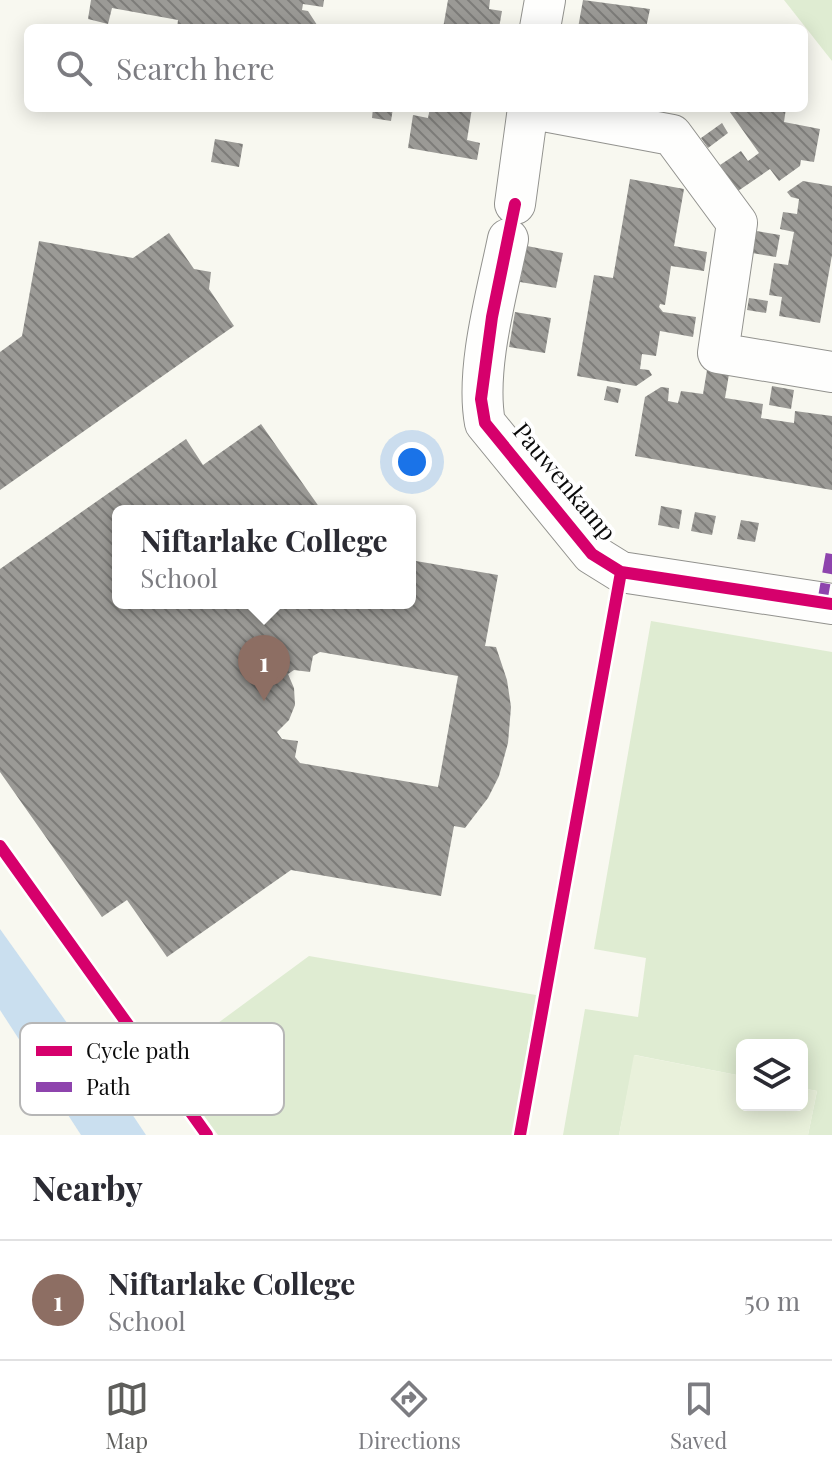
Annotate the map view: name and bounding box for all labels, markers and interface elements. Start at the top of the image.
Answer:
search box [24,24,808,112]
icon: search [52,46,96,90]
text: Search here [116,48,275,88]
street label: Pauwenkamp [507,415,624,546]
your location [392,442,432,482]
popup [112,505,416,609]
text: Niftarlake College [140,520,388,560]
text: School [140,560,218,595]
pin: 1 [238,635,290,701]
legend [20,1023,284,1115]
text: Cycle path [86,1035,190,1065]
map controls [736,1039,808,1111]
button: layers [736,1039,808,1111]
text: Path [86,1071,130,1101]
text: Nearby [32,1164,143,1210]
text: Niftarlake College [108,1263,355,1303]
text: 1 [53,1283,63,1318]
text: 50 m [744,1283,800,1318]
text: School [108,1303,186,1338]
tab: Map [105,1377,149,1455]
tab: Directions [358,1377,461,1455]
tab: Saved [670,1377,727,1455]

